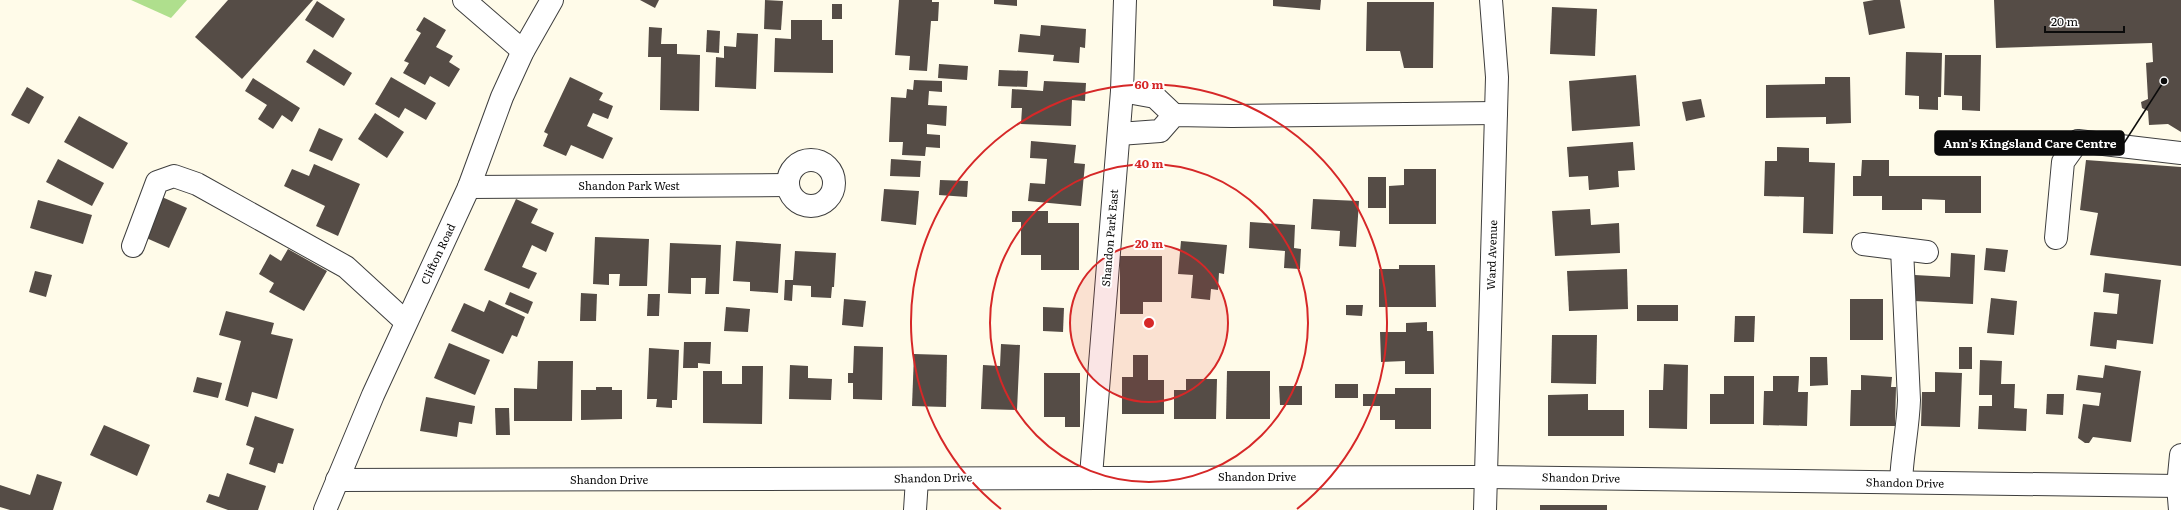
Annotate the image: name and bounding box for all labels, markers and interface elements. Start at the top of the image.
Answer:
scale bar [2045,8,2124,34]
text: 20 m [2051,12,2078,30]
text: 60 m [1135,75,1163,93]
callout: Ann's Kingsland Care Centre [1935,131,2124,155]
text: Ann's Kingsland Care Centre [1943,134,2117,152]
text: 40 m [1135,154,1164,172]
street label: Shandon Park West [578,177,680,193]
street label: Shandon Park East [1097,188,1121,287]
street label: Ward Avenue [1482,219,1500,290]
street label: Clifton Road [416,220,458,287]
text: 20 m [1135,234,1163,252]
centre of rings [1142,316,1156,330]
street label: Shandon Drive [894,468,973,486]
street label: Shandon Drive [1218,468,1296,484]
street label: Shandon Drive [1542,468,1621,486]
street label: Shandon Drive [570,471,648,487]
street label: Shandon Drive [1866,473,1945,491]

